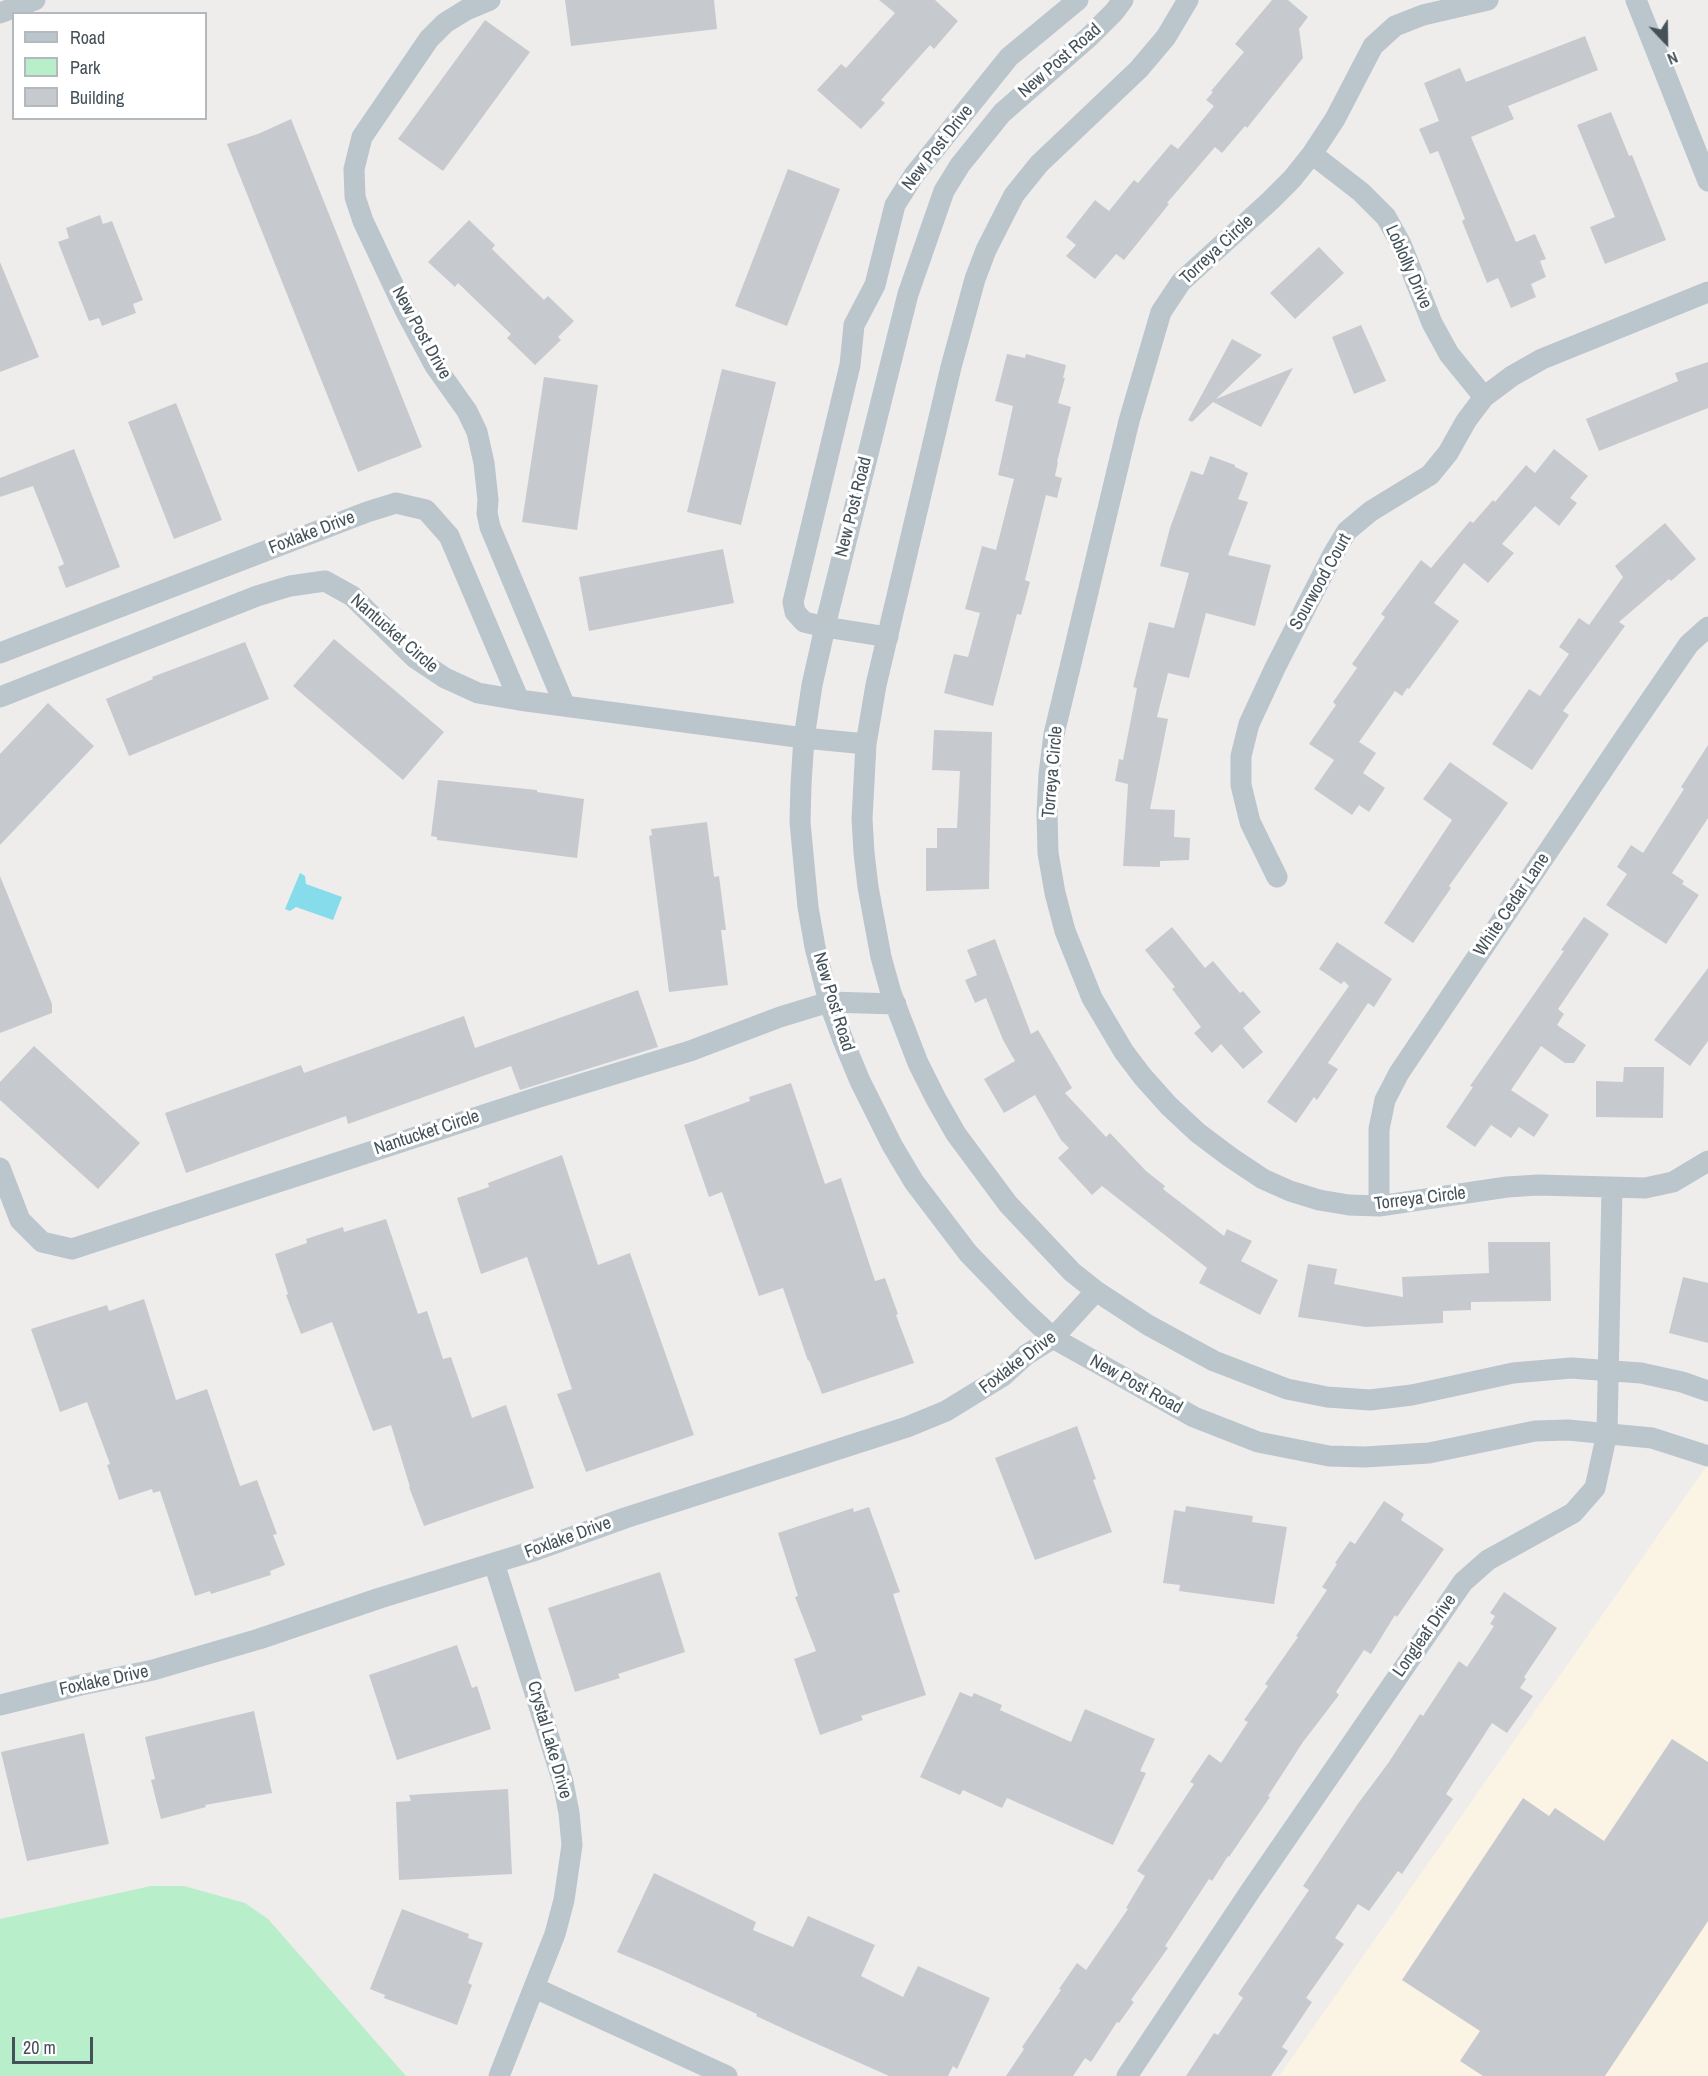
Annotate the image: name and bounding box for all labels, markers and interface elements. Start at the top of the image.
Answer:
legend [12,12,207,120]
north arrow [1636,12,1696,72]
street label: New Post Road [1014,19,1106,103]
text: Road [70,25,105,50]
text: N [1664,47,1681,71]
text: Park [70,55,100,80]
text: Building [70,85,124,110]
street label: New Post Drive [898,101,978,195]
street label: Torreya Circle [1176,211,1258,289]
street label: Loblolly Drive [1380,222,1436,312]
street label: New Post Drive [387,283,455,383]
street label: New Post Road [831,455,877,559]
street label: Foxlake Drive [266,507,358,559]
street label: Sourwood Court [1286,530,1356,634]
street label: Nantucket Circle [346,590,442,678]
street label: Torreya Circle [1038,725,1068,819]
street label: White Cedar Lane [1470,849,1554,961]
street label: New Post Road [808,950,858,1054]
street label: Nantucket Circle [372,1106,482,1160]
street label: Torreya Circle [1373,1183,1467,1215]
street label: Foxlake Drive [975,1327,1061,1399]
street label: New Post Road [1086,1351,1186,1419]
street label: Foxlake Drive [522,1512,614,1564]
street label: Longleaf Drive [1389,1590,1461,1682]
street label: Foxlake Drive [58,1661,150,1701]
street label: Crystal Lake Drive [522,1679,576,1801]
scale bar [15,2025,96,2063]
text: 20 m [23,2035,56,2060]

